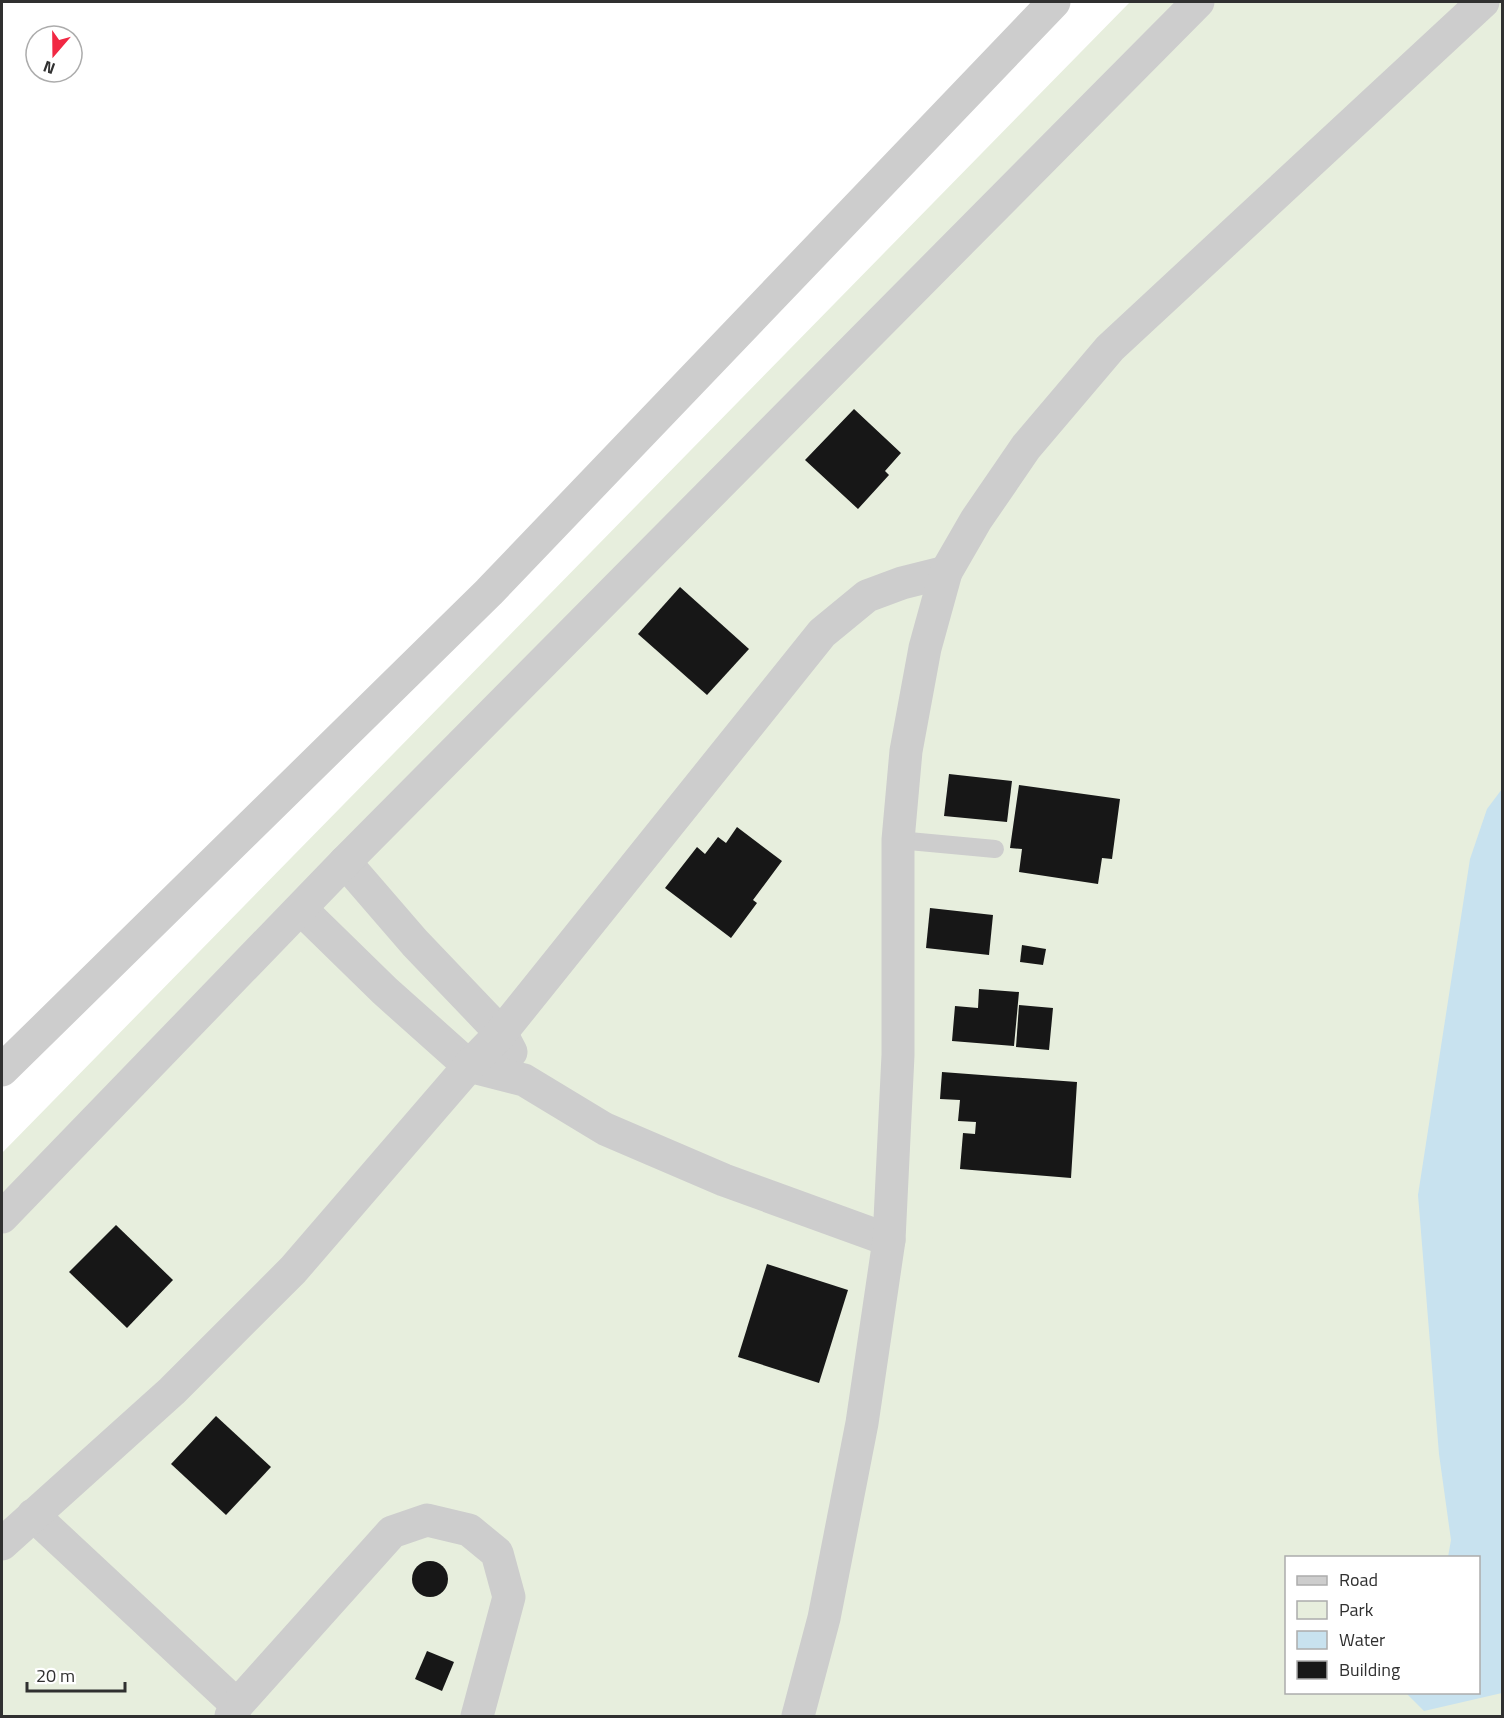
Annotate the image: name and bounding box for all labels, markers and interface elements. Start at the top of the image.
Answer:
north arrow [24,24,84,84]
text: N [40,55,58,81]
legend [1285,1556,1480,1694]
text: Road [1339,1566,1378,1593]
text: Park [1339,1596,1374,1623]
text: Water [1339,1626,1385,1653]
scale bar [27,1655,124,1693]
text: Building [1339,1656,1400,1683]
text: 20 m [36,1662,75,1689]

